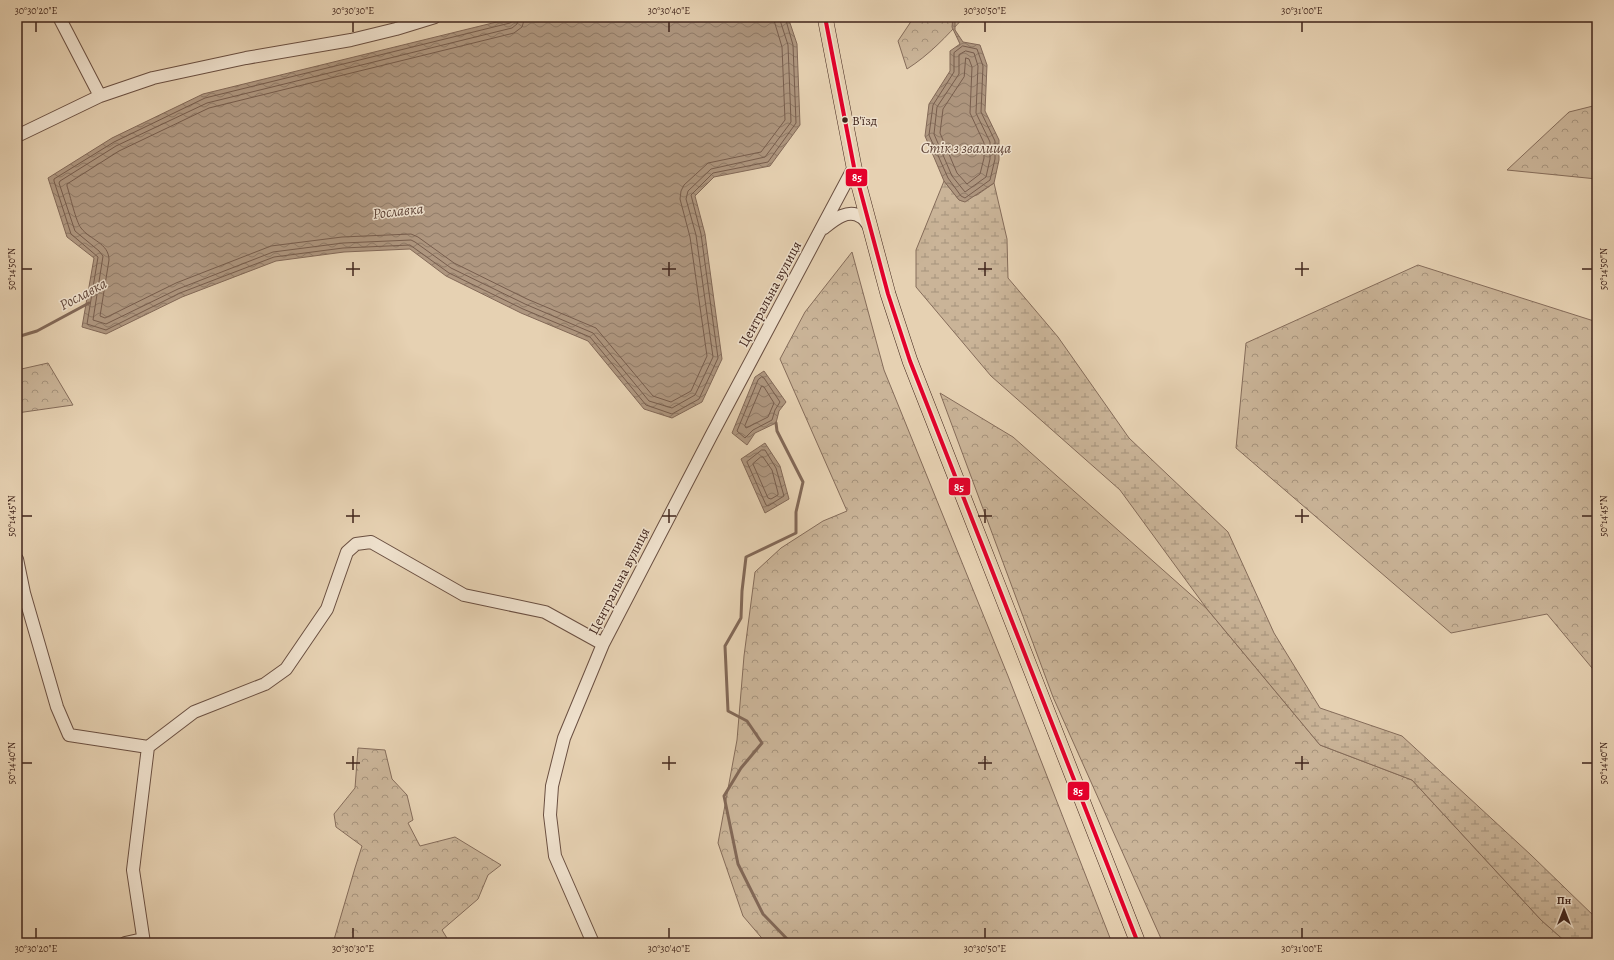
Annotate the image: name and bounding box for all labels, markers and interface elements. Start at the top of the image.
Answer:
text: 30°30'20"E [15,4,57,17]
text: 30°30'30"E [332,4,374,17]
text: 30°30'40"E [648,4,690,17]
text: 30°30'50"E [964,4,1006,17]
text: 30°31'00"E [1281,4,1323,17]
place label: В'їзд [852,112,877,129]
marker: В'їзд [840,115,850,125]
water label: Стік з звалища [921,138,1011,158]
line badge: 85 [845,168,868,187]
text: 85 [852,170,862,185]
water label: Рославка [372,198,424,224]
street label: Центральна вулиця [734,237,806,350]
text: 50°14'50"N [5,248,18,290]
text: 50°14'50"N [1597,248,1610,290]
water label: Рославка [56,273,110,315]
line badge: 85 [948,477,971,496]
text: 85 [954,480,964,495]
text: 50°14'45"N [5,495,18,537]
text: 50°14'45"N [1597,495,1610,537]
street label: Центральна вулиця [584,524,654,638]
text: 50°14'40"N [5,742,18,784]
text: 50°14'40"N [1597,742,1610,784]
line badge: 85 [1067,781,1090,801]
text: 85 [1073,784,1083,799]
north arrow [1544,890,1584,930]
text: Пн [1557,893,1572,908]
text: 30°30'20"E [15,942,57,955]
text: 30°30'30"E [332,942,374,955]
text: 30°30'40"E [648,942,690,955]
text: 30°30'50"E [964,942,1006,955]
text: 30°31'00"E [1281,942,1323,955]

